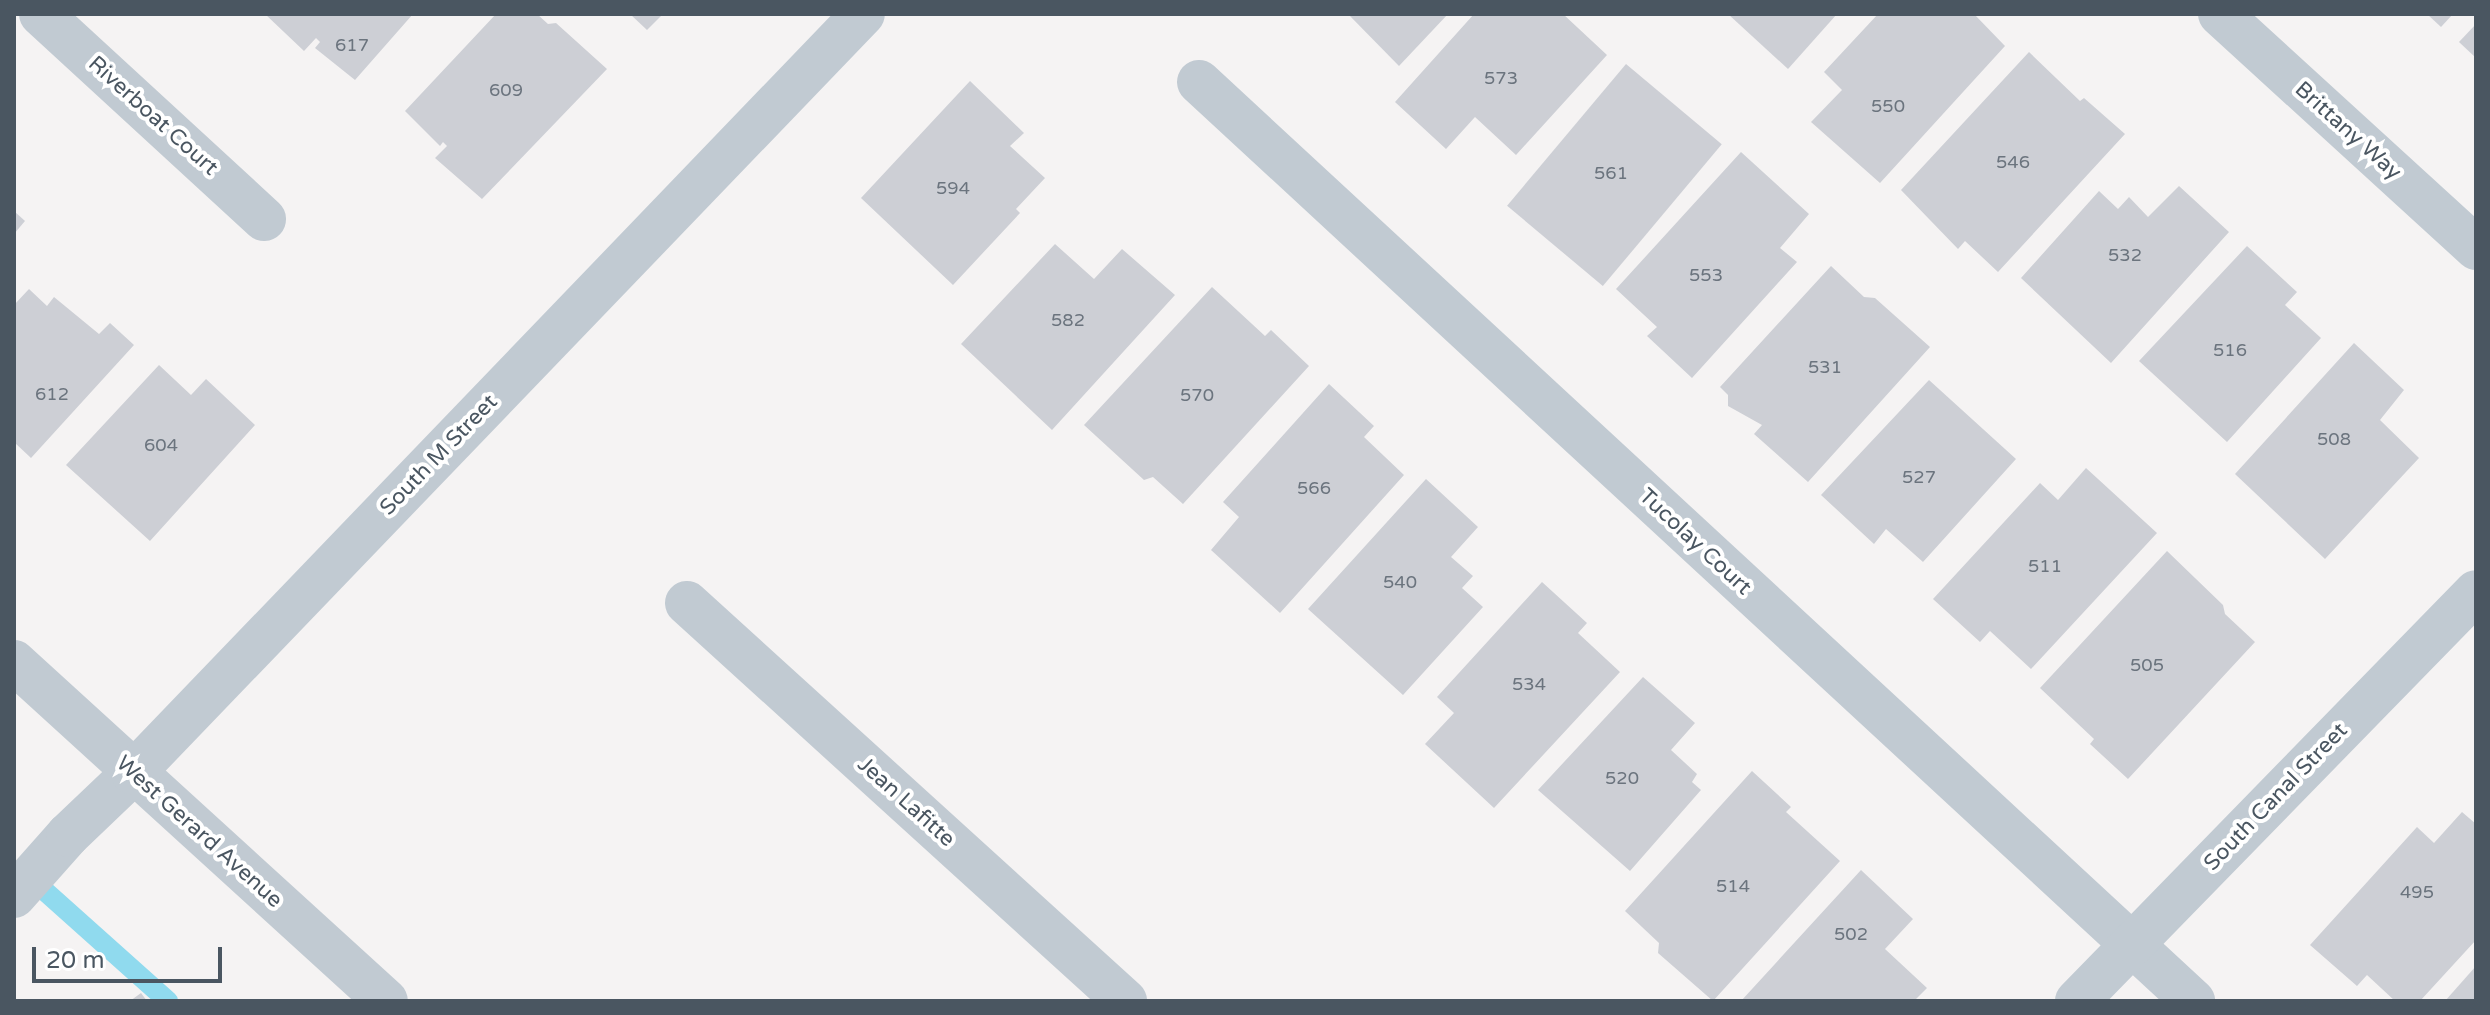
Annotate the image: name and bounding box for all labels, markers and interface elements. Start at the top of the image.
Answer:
house number: 617 [335,34,369,56]
street label: Riverboat Court [83,51,223,181]
house number: 573 [1484,67,1518,89]
street label: Brittany Way [2289,76,2407,186]
house number: 609 [489,79,523,101]
house number: 550 [1871,95,1905,117]
house number: 546 [1996,151,2030,173]
house number: 561 [1594,162,1628,184]
house number: 594 [936,177,970,199]
house number: 532 [2108,244,2142,266]
house number: 553 [1689,264,1723,286]
house number: 582 [1051,309,1085,331]
house number: 516 [2213,339,2247,361]
house number: 531 [1808,356,1842,378]
house number: 612 [35,383,69,405]
house number: 570 [1180,384,1214,406]
street label: South M Street [375,389,503,521]
house number: 508 [2317,428,2351,450]
house number: 604 [144,434,178,456]
house number: 527 [1902,466,1936,488]
house number: 566 [1297,477,1331,499]
street label: Tucolay Court [1633,483,1757,601]
house number: 511 [2028,555,2062,577]
house number: 540 [1383,571,1417,593]
house number: 505 [2130,654,2164,676]
house number: 534 [1512,673,1546,695]
street label: South Canal Street [2199,718,2353,876]
street label: West Gerard Avenue [110,750,288,914]
street label: Jean Lafitte [852,751,960,853]
house number: 520 [1605,767,1639,789]
house number: 514 [1716,875,1750,897]
house number: 495 [2400,881,2434,903]
house number: 502 [1834,923,1868,945]
scale bar [36,931,226,981]
text: 20 m [46,946,104,975]

